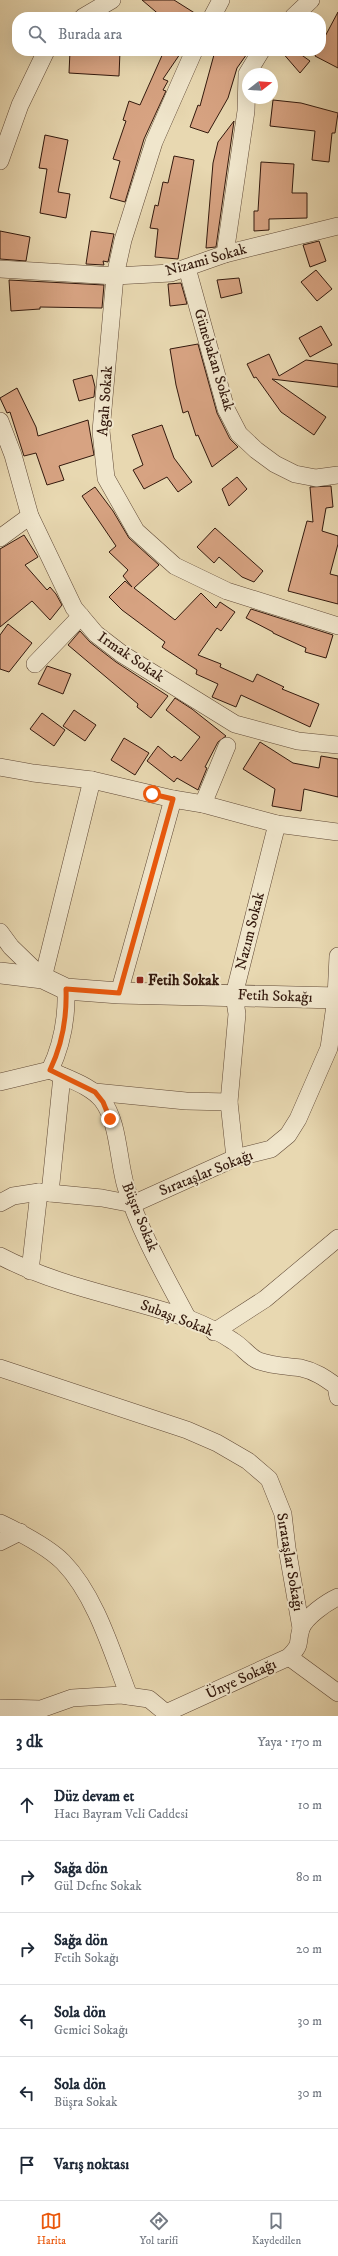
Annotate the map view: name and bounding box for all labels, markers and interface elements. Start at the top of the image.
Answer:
search box [12,12,326,56]
icon: search [26,23,48,45]
text: Burada ara [58,25,122,44]
north arrow [242,68,278,104]
street label: Nizami Sokak [163,239,249,281]
street label: Günebakan Sokak [189,306,239,414]
street label: Agah Sokak [93,365,117,437]
street label: Irmak Sokak [94,628,168,687]
route start [143,785,161,803]
street label: Nazım Sokak [231,890,269,972]
place label: Fetih Sokak [148,971,220,990]
marker: Fetih Sokak [135,975,145,985]
street label: Fetih Sokağı [237,985,313,1007]
route end [101,1110,119,1128]
street label: Sırataşlar Sokağı [156,1145,256,1200]
street label: Büşra Sokak [117,1179,163,1255]
street label: Subaşı Sokak [138,1295,217,1341]
street label: Sırataşlar Sokağı [272,1511,308,1613]
street label: Ünye Sokağı [203,1654,279,1704]
text: 3 dk [16,1731,43,1753]
text: Yaya · 170 m [258,1734,322,1750]
text: Düz devam et [54,1787,134,1806]
icon: ahead [16,1794,38,1816]
text: 10 m [298,1797,322,1813]
text: Hacı Bayram Veli Caddesi [54,1806,188,1822]
text: Sağa dön [54,1859,108,1878]
icon: right [16,1866,38,1888]
text: 80 m [296,1869,322,1885]
text: Gül Defne Sokak [54,1878,142,1894]
text: Sağa dön [54,1931,108,1950]
icon: right [16,1938,38,1960]
text: 20 m [296,1941,322,1957]
text: Fetih Sokağı [54,1950,119,1966]
text: Sola dön [54,2003,106,2022]
icon: left [16,2010,38,2032]
text: 30 m [298,2013,322,2029]
text: Gemici Sokağı [54,2022,128,2038]
text: Sola dön [54,2075,106,2094]
icon: left [16,2082,38,2104]
text: 30 m [298,2085,322,2101]
text: Büşra Sokak [54,2094,118,2110]
icon: arrive [16,2154,38,2176]
text: Varış noktası [54,2155,129,2174]
tab: Harita [37,2210,66,2248]
tab: Yol tarifi [139,2210,178,2248]
tab: Kaydedilen [252,2210,301,2248]

